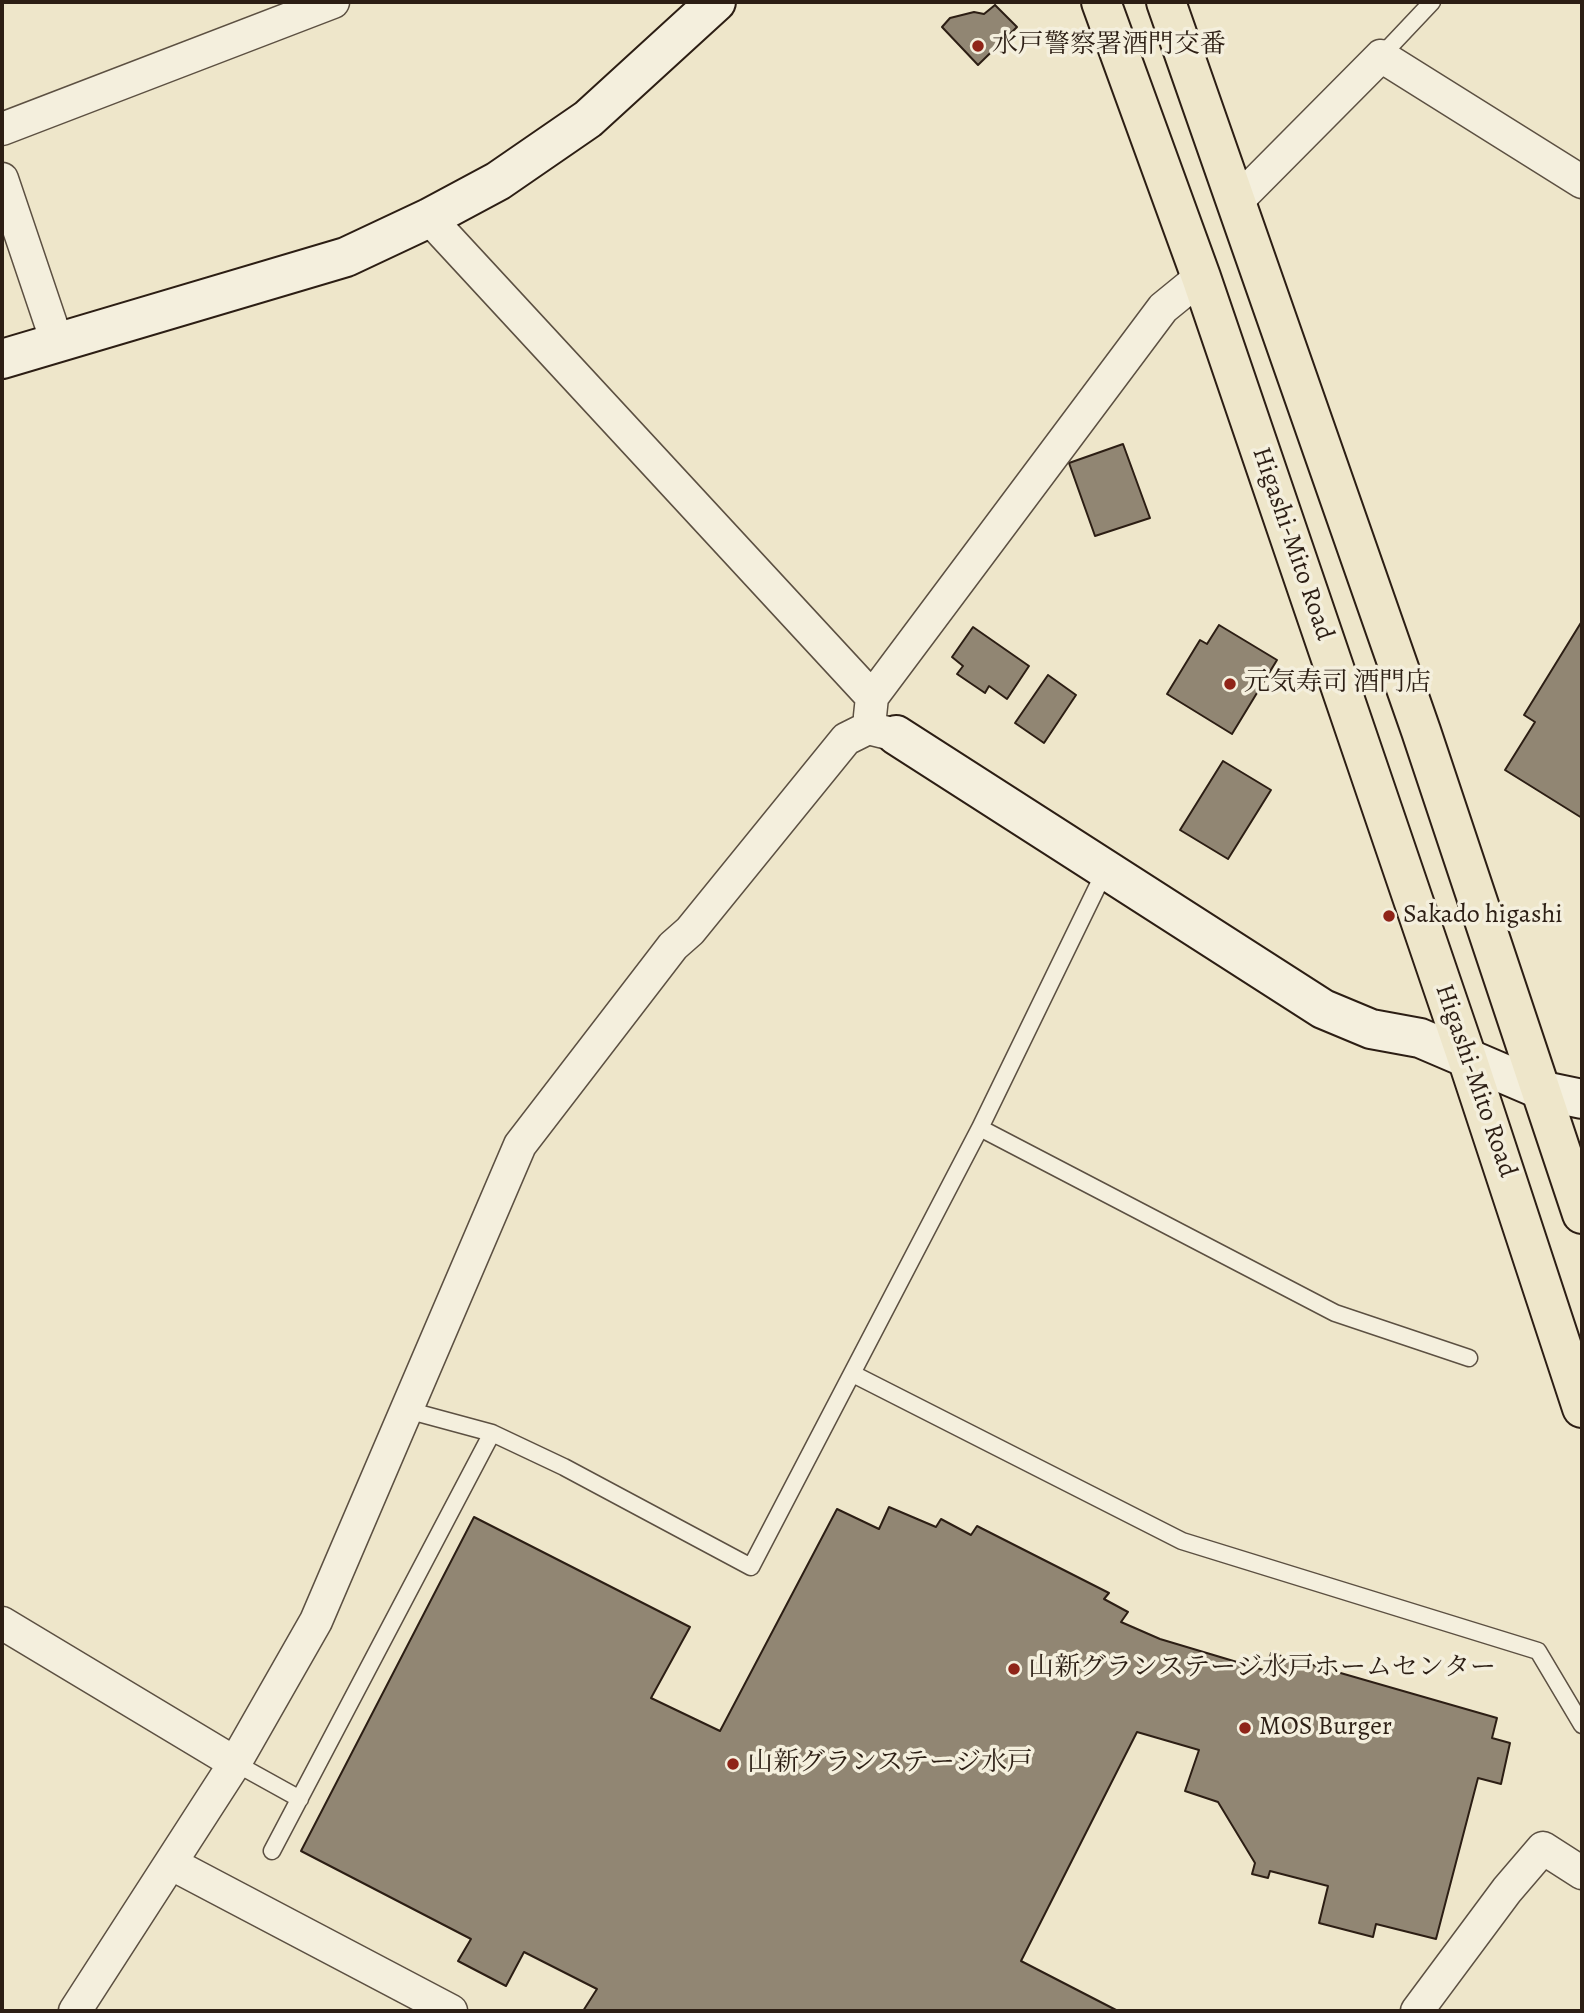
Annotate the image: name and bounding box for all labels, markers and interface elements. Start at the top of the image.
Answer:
place label: 水戸警察署酒門交番 [992,30,1226,62]
marker: 水戸警察署酒門交番 [970,38,986,54]
street label: Higashi-Mito Road [1244,443,1340,645]
place label: 元気寿司 酒門店 [1244,668,1431,700]
marker: 元気寿司 酒門店 [1222,676,1238,692]
place label: Sakado higashi [1403,900,1563,932]
marker: Sakado higashi [1381,908,1397,924]
street label: Higashi-Mito Road [1427,980,1523,1182]
place label: 山新グランステージ水戸ホームセンター [1028,1653,1496,1685]
marker: 山新グランステージ水戸ホームセンター [1006,1661,1022,1677]
place label: MOS Burger [1259,1712,1392,1744]
marker: MOS Burger [1237,1720,1253,1736]
place label: 山新グランステージ水戸 [747,1748,1033,1780]
marker: 山新グランステージ水戸 [725,1756,741,1772]

